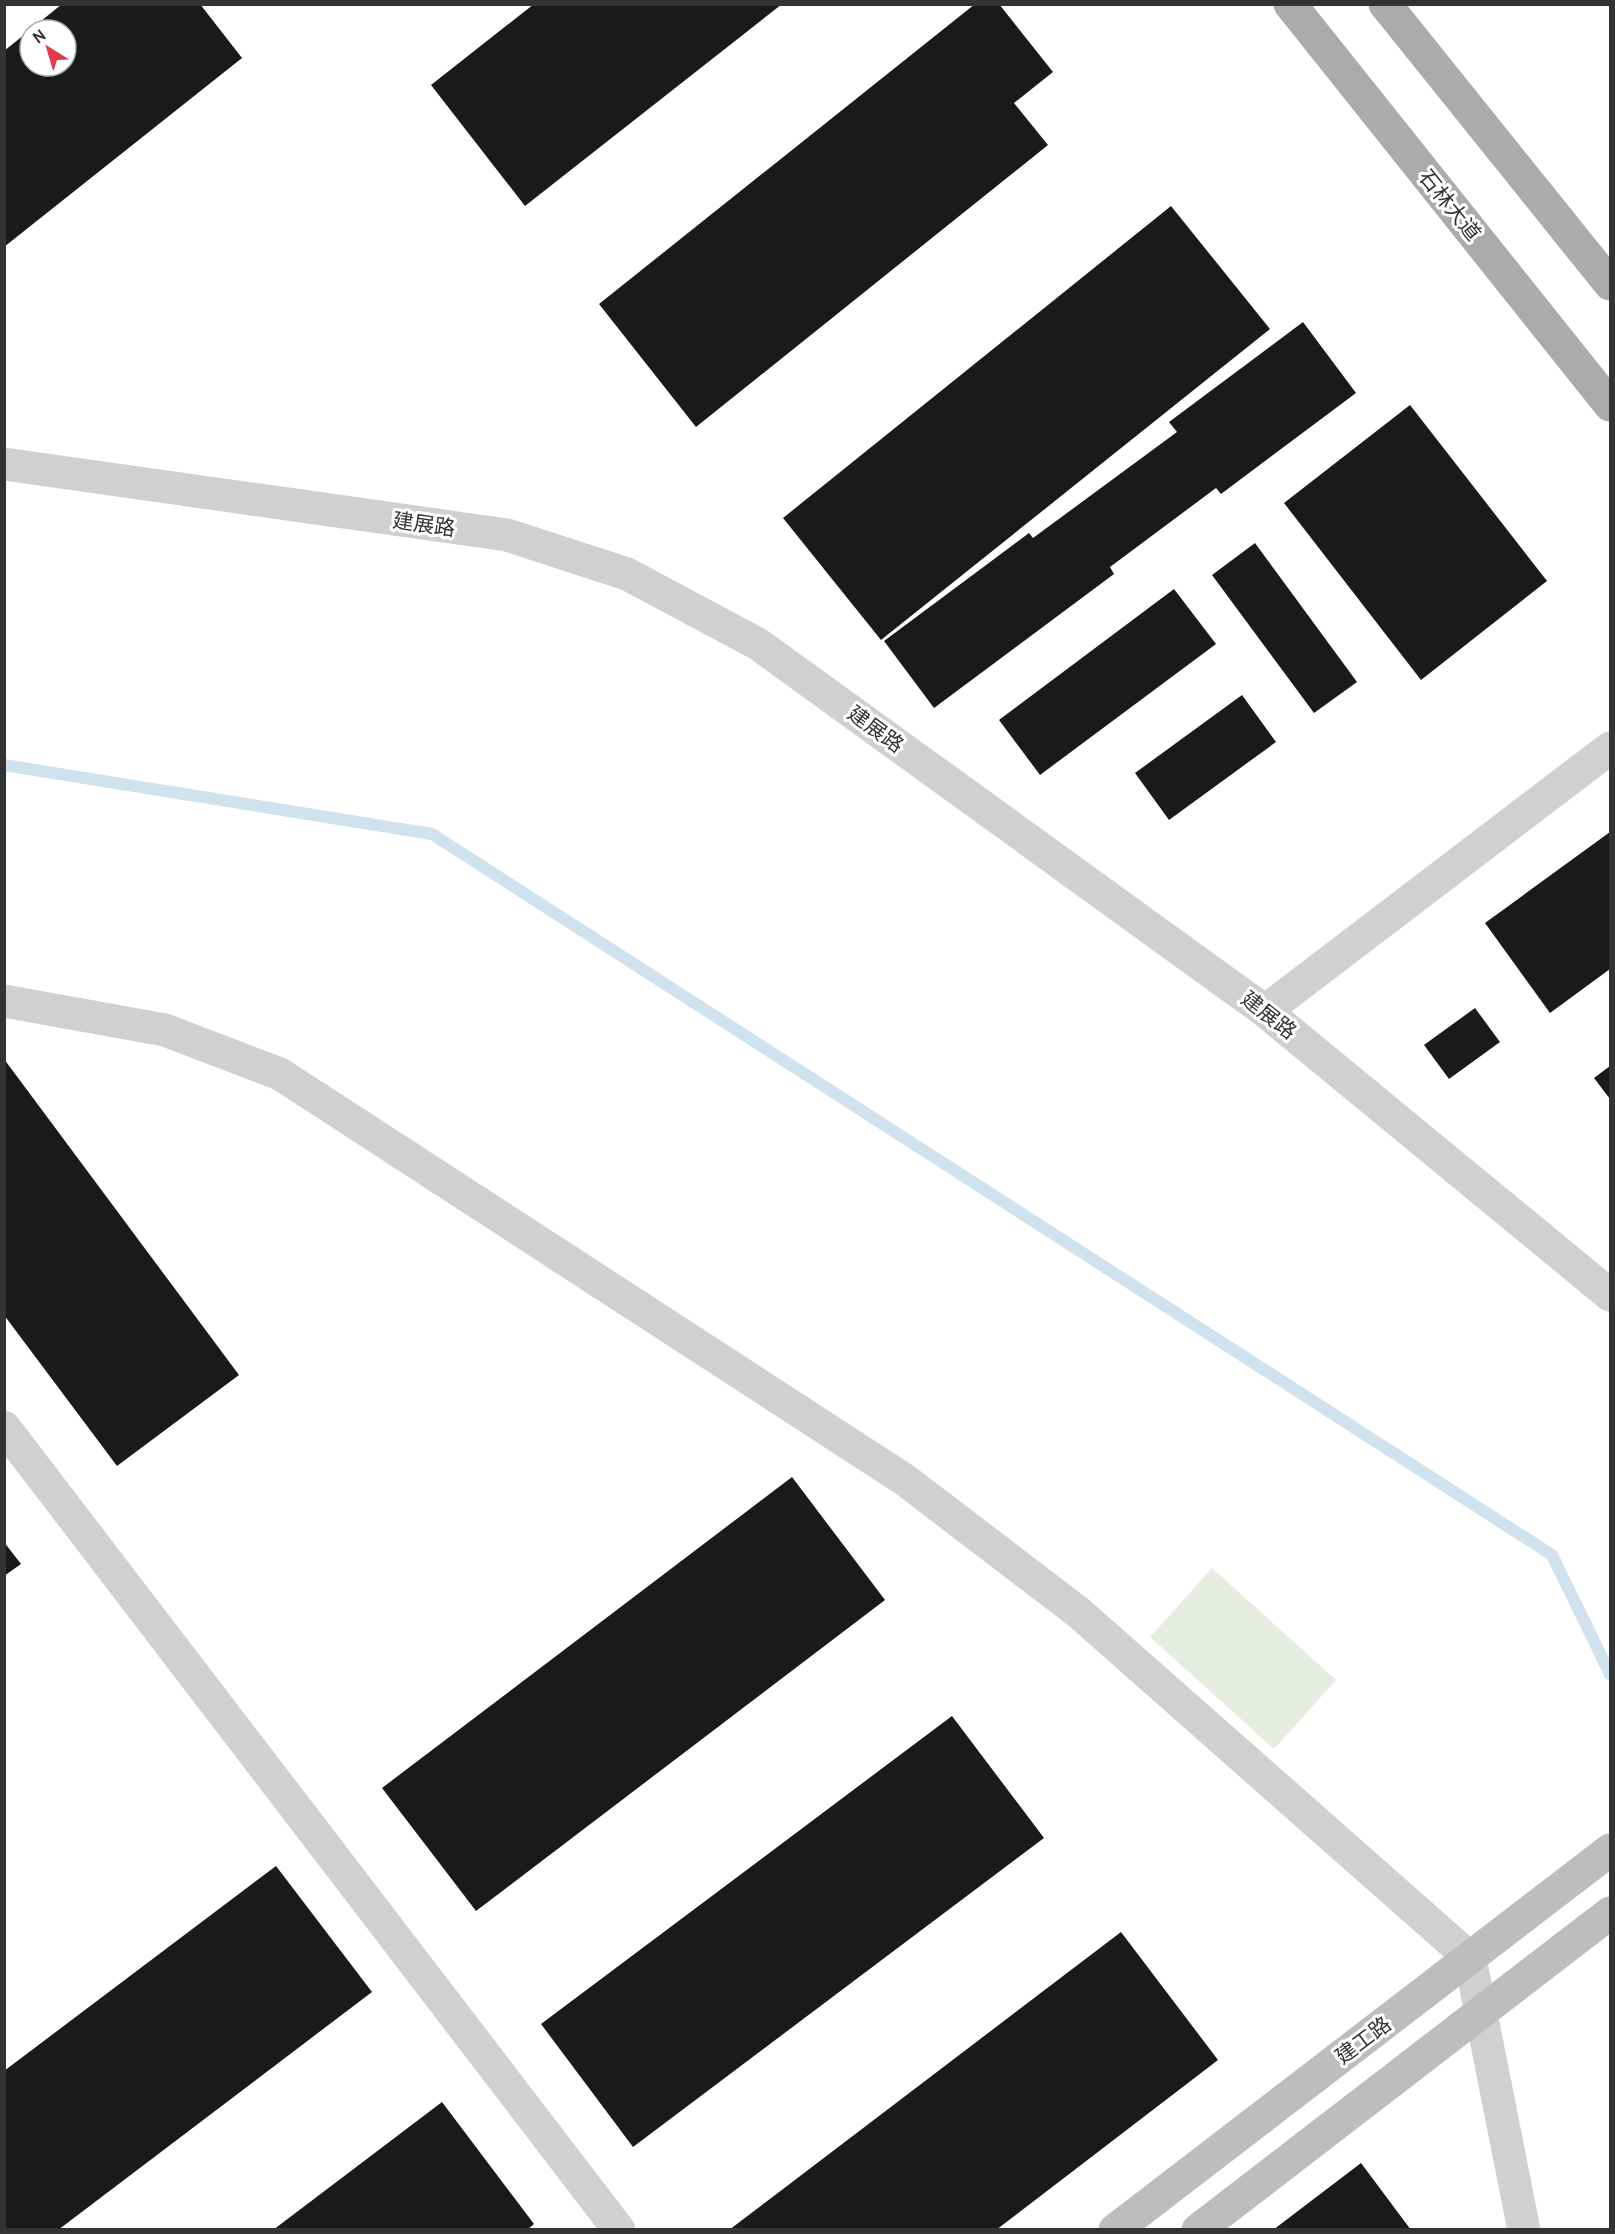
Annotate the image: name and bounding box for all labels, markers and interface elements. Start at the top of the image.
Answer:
north arrow [18,18,78,78]
text: N [29,25,50,47]
street label: 石林大道 [1414,164,1486,246]
street label: 建展路 [391,507,457,541]
street label: 建展路 [843,700,909,758]
street label: 建展路 [1236,986,1302,1044]
street label: 建工路 [1330,2011,1396,2069]

